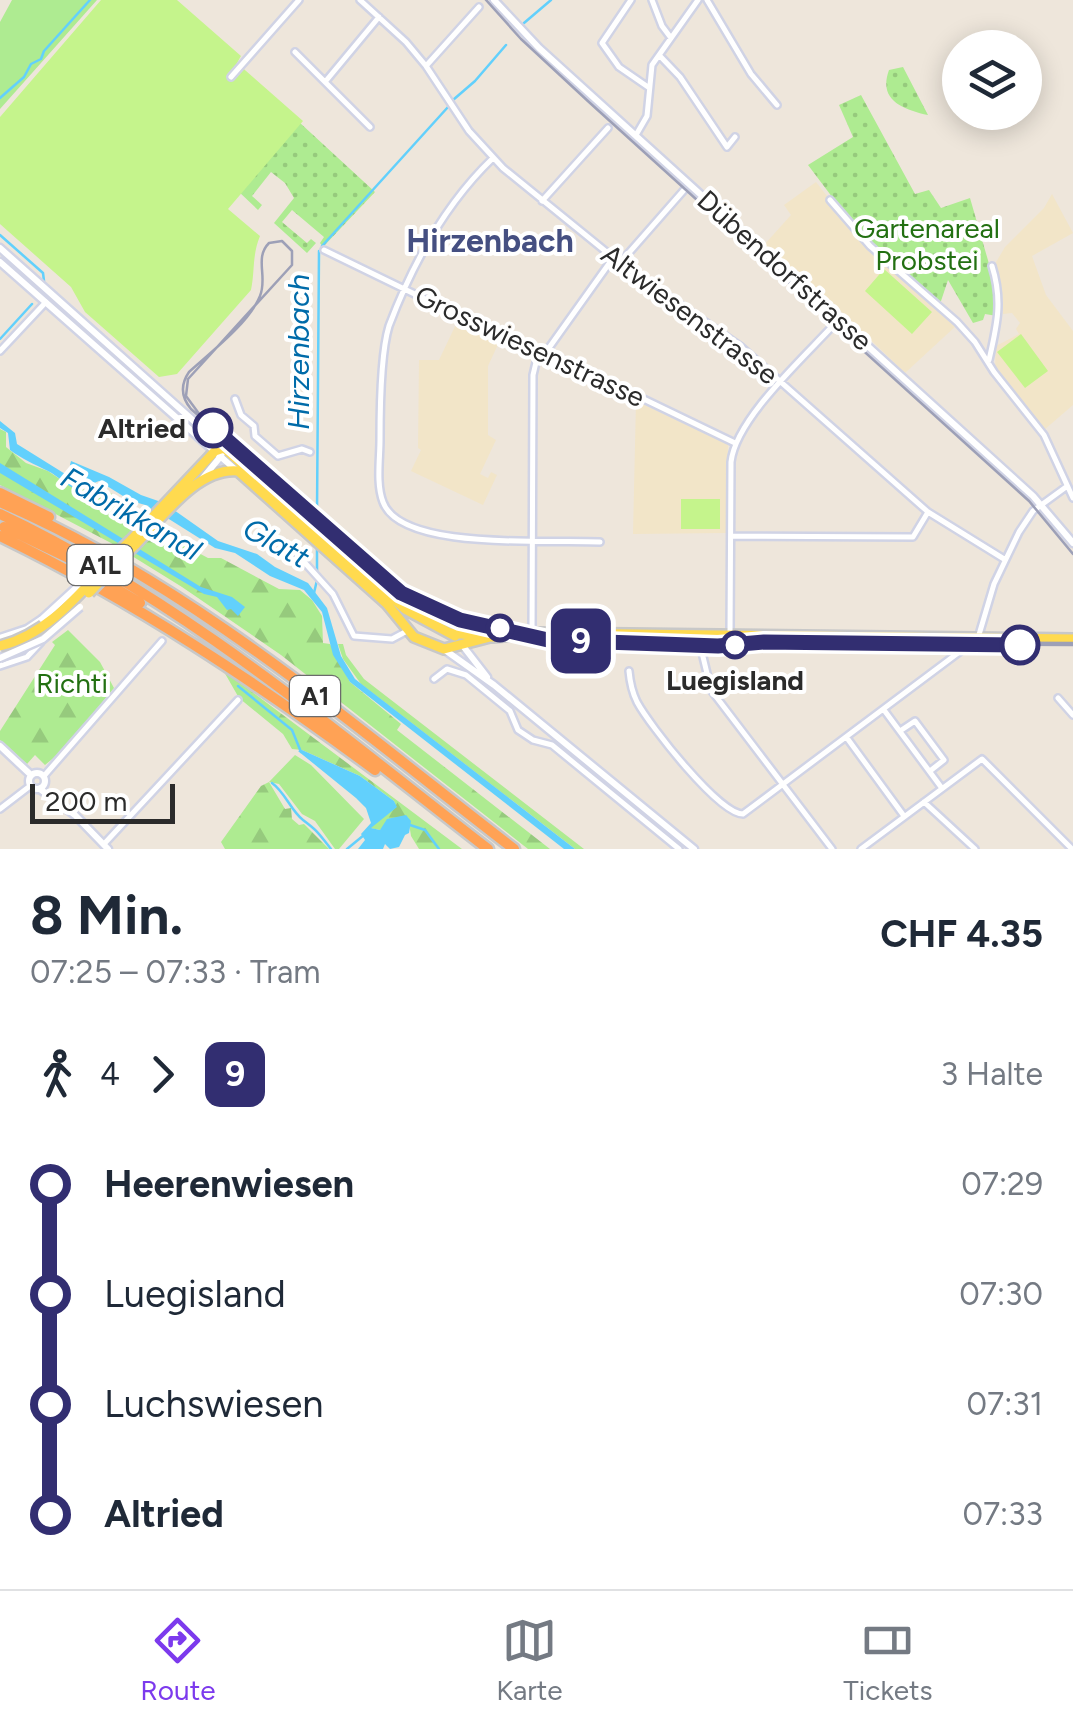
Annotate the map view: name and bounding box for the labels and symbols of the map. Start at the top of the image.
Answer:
street label: Dübendorfstrasse [691,183,879,357]
park label: Gartenareal Probstei [854,211,1000,277]
district label: Hirzenbach [406,222,574,260]
street label: Altwiesenstrasse [595,237,785,391]
water label: Hirzenbach [280,274,317,430]
street label: Grosswiesenstrasse [410,278,650,414]
marker: Altried [194,409,232,447]
place label: Altried [98,411,186,445]
water label: Fabrikkanal [54,459,208,569]
water label: Glatt [237,509,316,576]
road number: A1L [68,545,132,585]
line badge: 9 [548,608,614,674]
unlabelled marker [487,615,513,641]
unlabelled marker [1001,626,1039,664]
marker: Luegisland [722,632,748,658]
place label: Luegisland [666,663,804,697]
park label: Richti [36,666,108,700]
road number: A1 [290,676,340,716]
scale bar [30,779,175,824]

